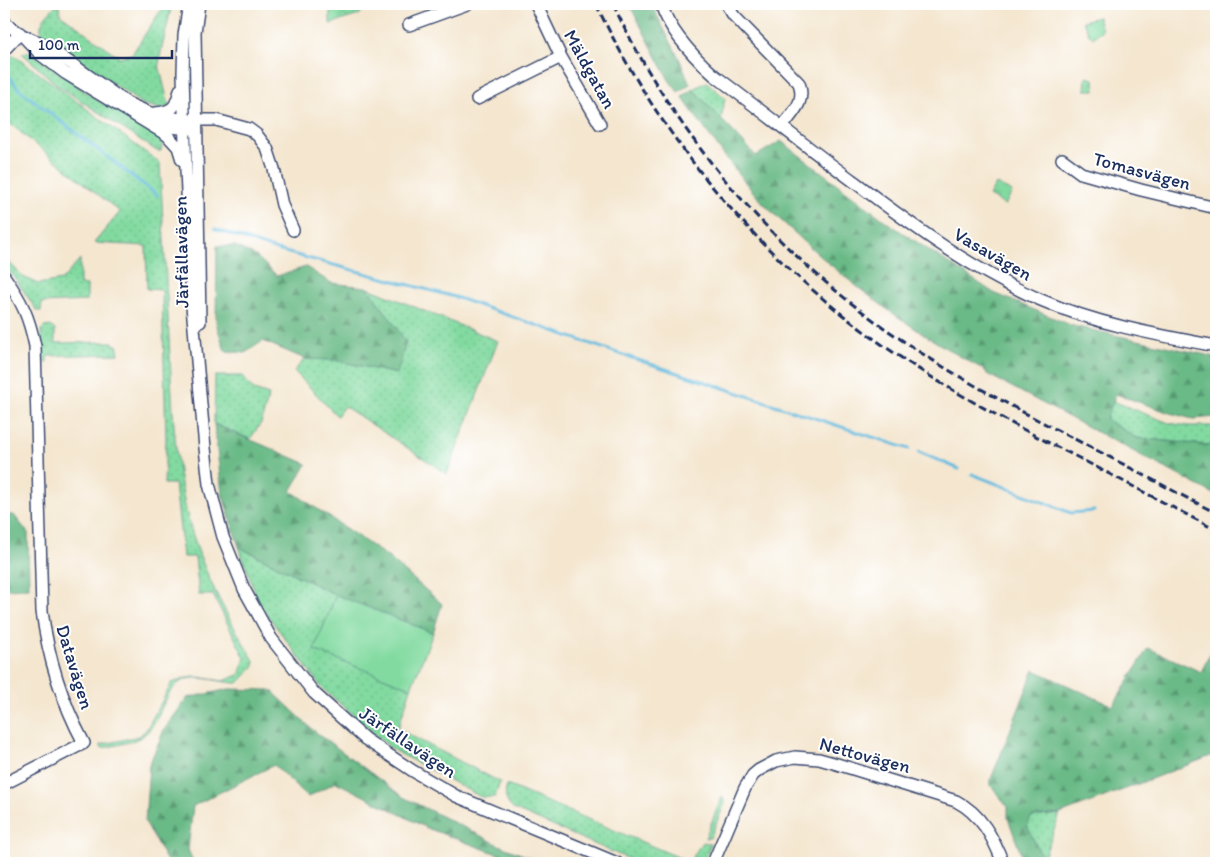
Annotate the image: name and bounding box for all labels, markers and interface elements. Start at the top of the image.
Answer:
street label: Mäldgatan [559,26,621,112]
scale bar [30,28,172,60]
text: 100 m [38,36,80,54]
street label: Tomasvägen [1091,147,1193,195]
street label: Järfällavägen [169,195,193,308]
street label: Vasavägen [950,222,1036,286]
street label: Datavägen [51,622,99,712]
street label: Järfällavägen [355,701,461,783]
street label: Nettovägen [817,732,913,778]

